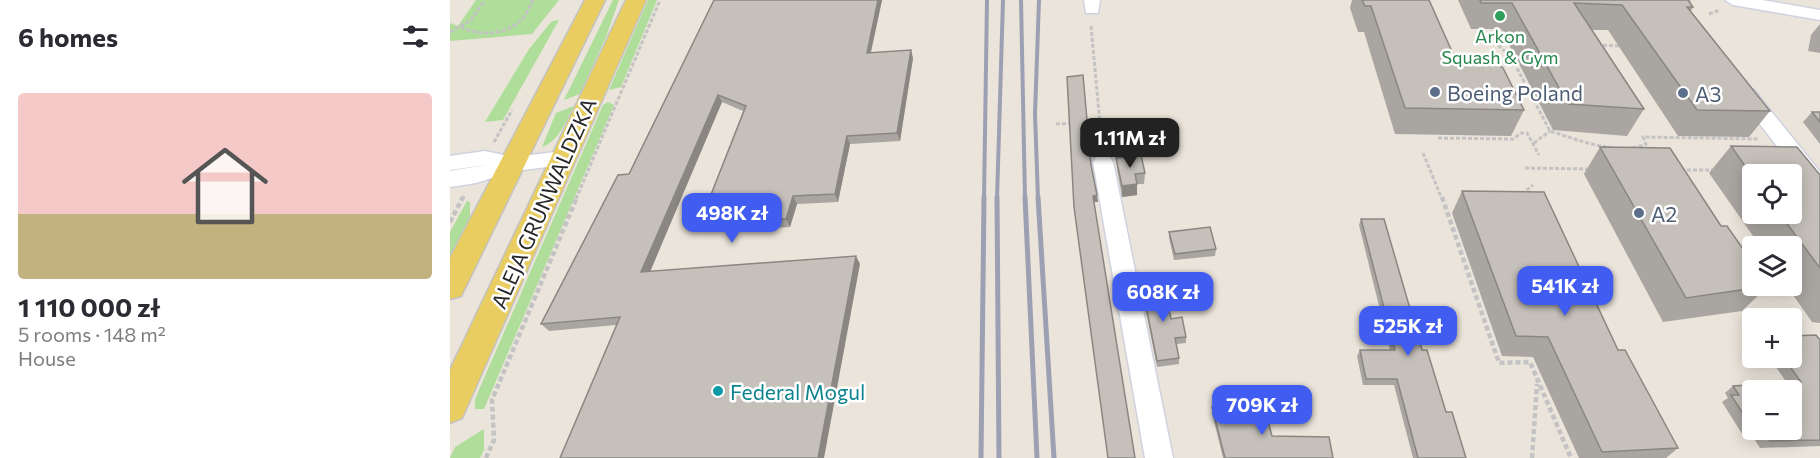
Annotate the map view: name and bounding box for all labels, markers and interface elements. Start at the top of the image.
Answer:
marker: Arkon Squash & Gym [1493,9,1507,23]
icon: filters [399,20,432,53]
text: 6 homes [18,21,118,52]
place label: Arkon Squash & Gym [1442,25,1558,68]
place label: Boeing Poland [1447,80,1583,105]
place label: A3 [1695,81,1721,106]
marker: Boeing Poland [1428,85,1442,99]
marker: A3 [1676,86,1690,100]
street label: ALEJA GRUNWALDZKA [485,94,601,312]
pin: 1.11M zł [1068,118,1192,169]
text: 1.11M zł [1094,125,1166,149]
icon: home [171,132,279,240]
map controls [1742,164,1802,440]
button: locate [1742,164,1802,224]
pin: 498K zł [677,193,787,244]
text: 498K zł [696,200,768,224]
place label: A2 [1651,201,1677,226]
marker: A2 [1632,206,1646,220]
button: layers [1742,236,1802,296]
pin: 541K zł [1510,266,1620,317]
pin: 608K zł [1108,272,1218,323]
text: 541K zł [1531,273,1599,297]
text: 608K zł [1126,279,1200,303]
text: 1 110 000 zł [18,291,160,322]
pin: 525K zł [1353,306,1463,357]
button: + [1742,308,1802,368]
text: 525K zł [1373,313,1443,337]
text: 5 rooms · 148 m² [18,322,166,346]
text: House [18,346,76,370]
place label: Federal Mogul [730,379,865,404]
button: − [1742,380,1802,440]
marker: Federal Mogul [711,384,725,398]
pin: 709K zł [1207,385,1317,436]
text: 709K zł [1226,392,1298,416]

